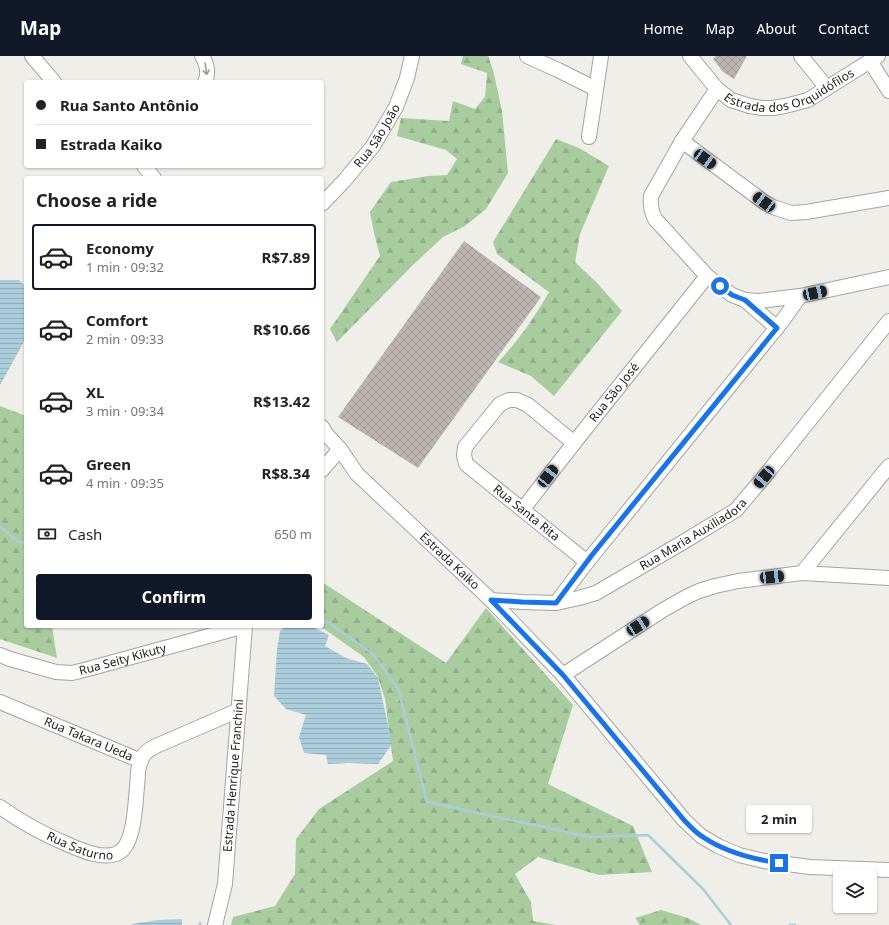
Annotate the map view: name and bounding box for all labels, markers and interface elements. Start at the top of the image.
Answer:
text: Map [20,15,61,41]
text: Home [644,19,683,38]
text: Map [705,19,735,38]
text: About [757,19,796,38]
text: Contact [818,19,869,38]
one-way arrow [202,62,210,75]
street label: Estrada dos Orquidófilos [721,64,857,116]
text: Rua Santo Antônio [60,95,199,115]
street label: Rua São João [350,101,404,171]
text: Estrada Kaiko [60,134,162,154]
car [692,147,718,171]
text: Choose a ride [36,188,157,212]
car [751,190,777,214]
text: Economy [86,238,154,258]
icon: car [38,239,74,275]
text: R$7.89 [262,247,310,267]
text: 1 min · 09:32 [86,258,164,276]
route start [711,277,729,295]
car [802,285,828,301]
text: Comfort [86,310,148,330]
icon: car [38,311,74,347]
text: R$10.66 [253,319,310,339]
text: 2 min · 09:33 [86,330,164,348]
street label: Rua São José [585,359,643,425]
text: XL [86,382,104,402]
icon: car [38,383,74,419]
text: R$13.42 [253,391,310,411]
text: 3 min · 09:34 [86,402,164,420]
text: Green [86,454,131,474]
icon: car [38,455,74,491]
text: R$8.34 [262,463,310,483]
car [536,463,560,489]
car [752,464,776,490]
text: 4 min · 09:35 [86,474,164,492]
street label: Rua Santa Rita [490,480,564,545]
street label: Rua Maria Auxiliadora [636,494,750,574]
icon: cash [36,523,58,545]
text: Cash [68,524,102,544]
text: 650 m [274,525,312,543]
street label: Estrada Kaiko [416,528,484,593]
car [759,570,785,584]
button: Confirm [36,574,312,620]
car [625,614,651,638]
street label: Rua Seity Kikuty [77,639,169,679]
street label: Estrada Henrique Franchini [218,698,247,853]
street label: Rua Takara Ueda [42,712,136,765]
callout: 2 min [746,805,812,833]
text: 2 min [761,810,797,828]
street label: Rua Saturno [44,827,114,864]
route end [770,854,788,872]
map controls [833,869,877,913]
button: layers [833,869,877,913]

